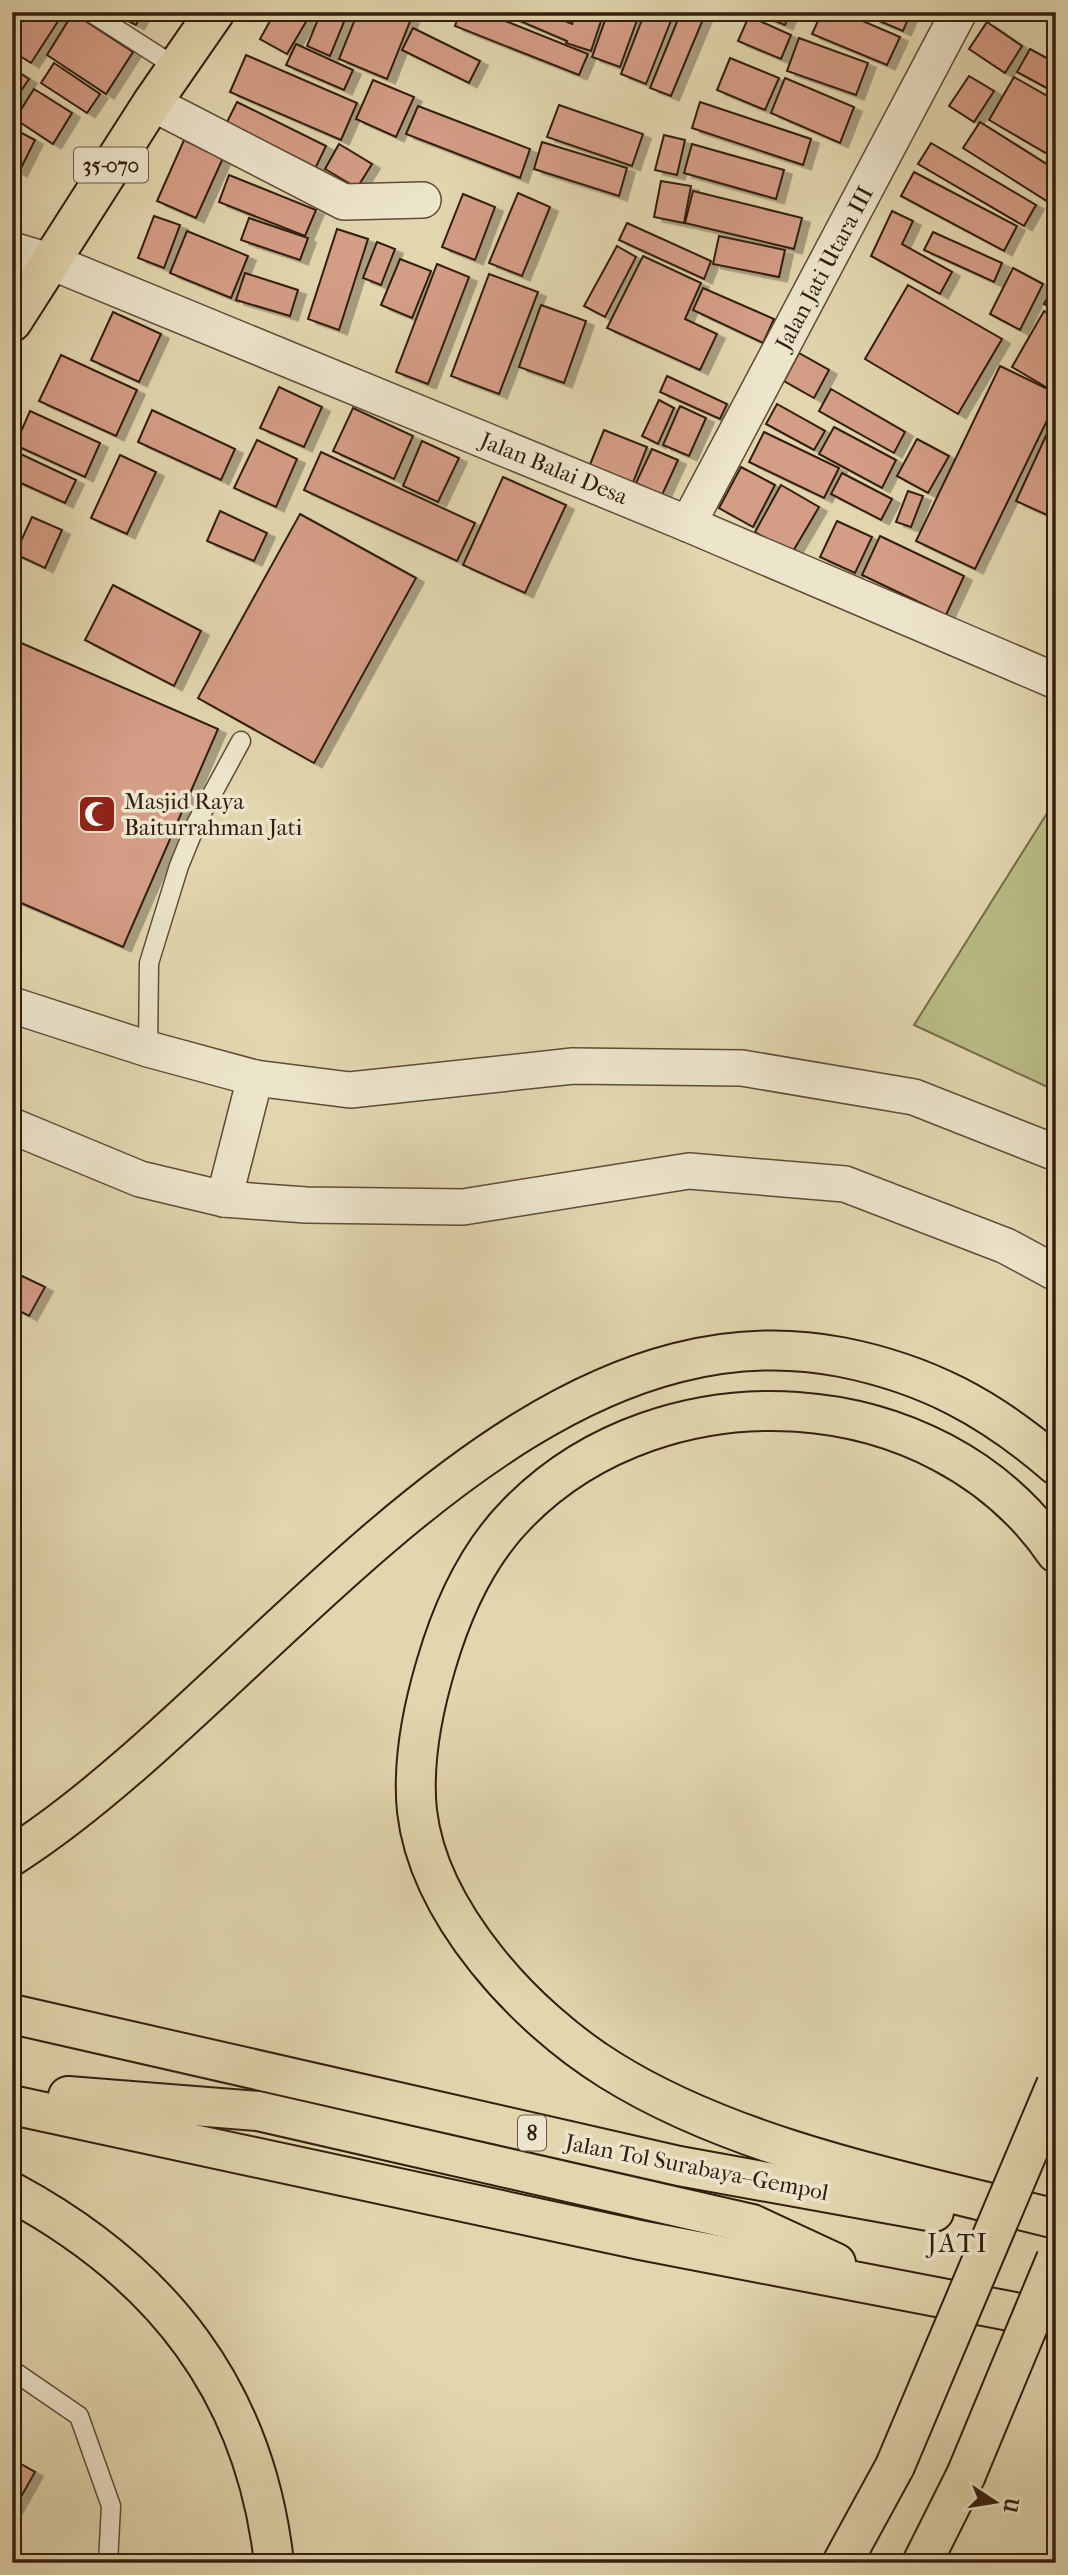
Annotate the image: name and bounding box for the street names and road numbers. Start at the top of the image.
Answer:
road number: 35-070 [74,148,148,182]
street label: Jalan Jati Utara III [769,182,879,357]
street label: Jalan Balai Desa [474,426,632,510]
road number: 8 [518,2116,546,2150]
street label: Jalan Tol Surabaya–Gempol [561,2128,831,2206]

